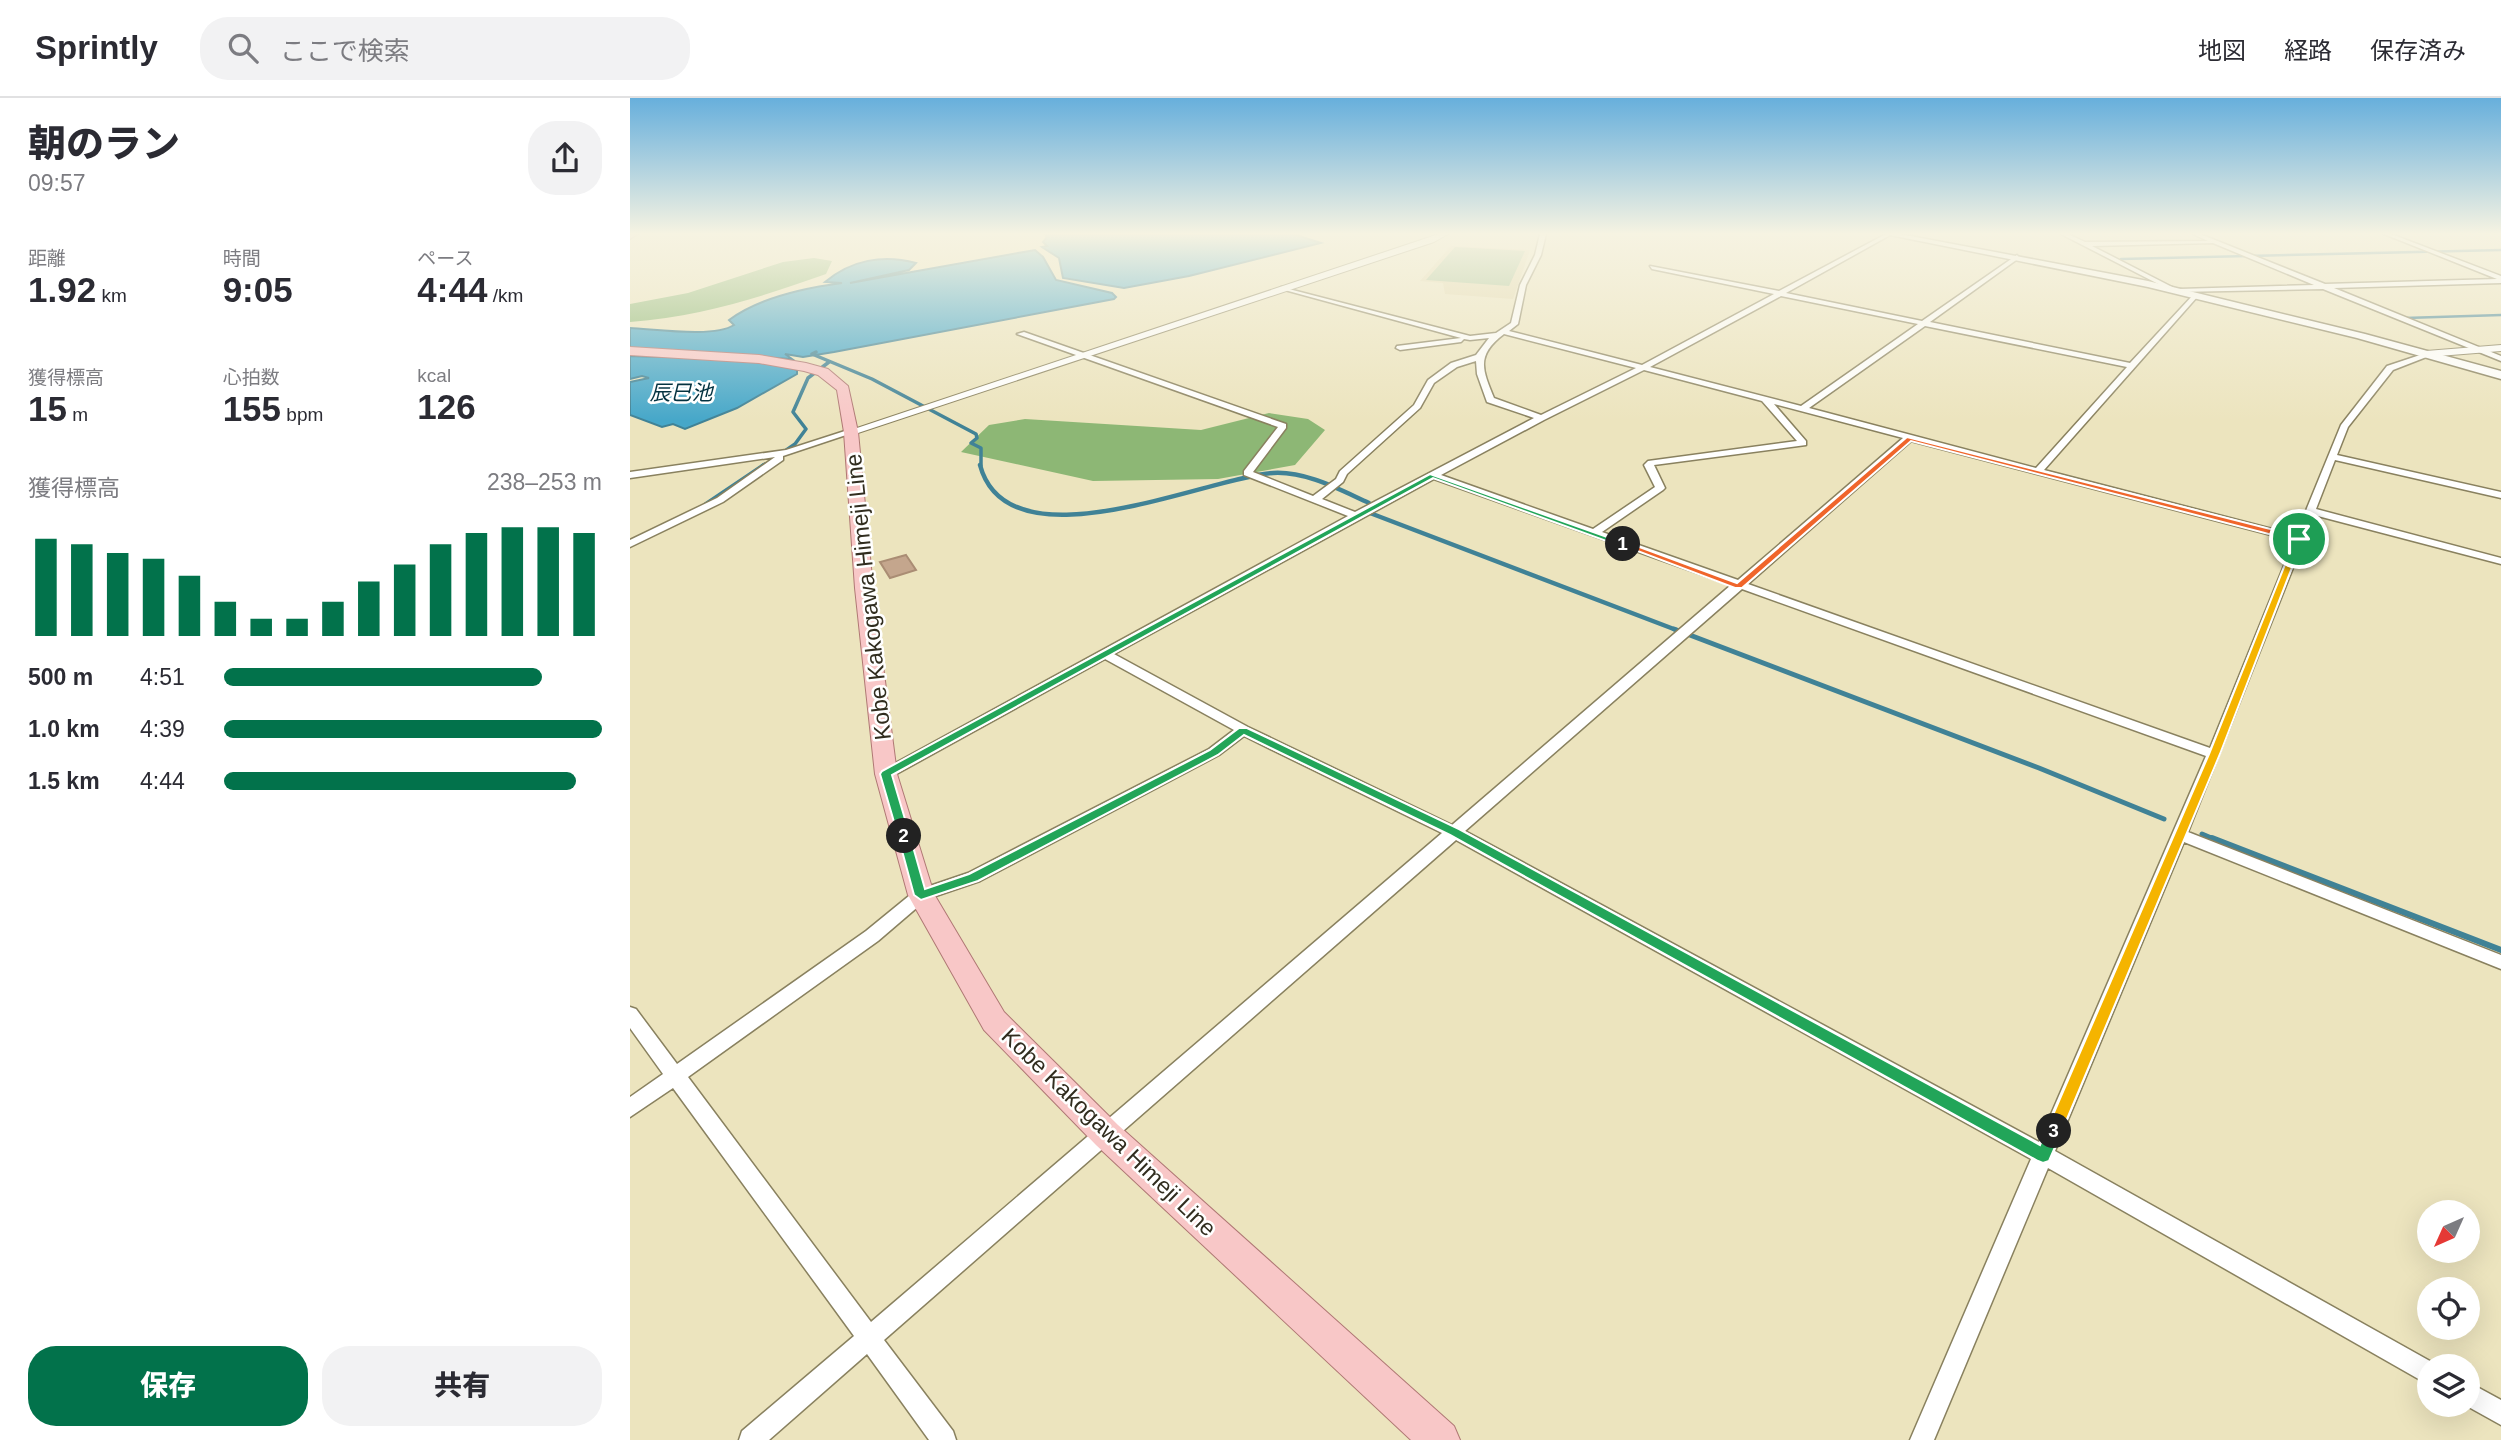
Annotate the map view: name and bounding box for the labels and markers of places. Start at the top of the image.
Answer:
pin [2269,509,2329,569]
pin: 1 [1606,526,1640,562]
pin: 2 [886,818,922,854]
pin: 3 [2036,1114,2072,1148]

